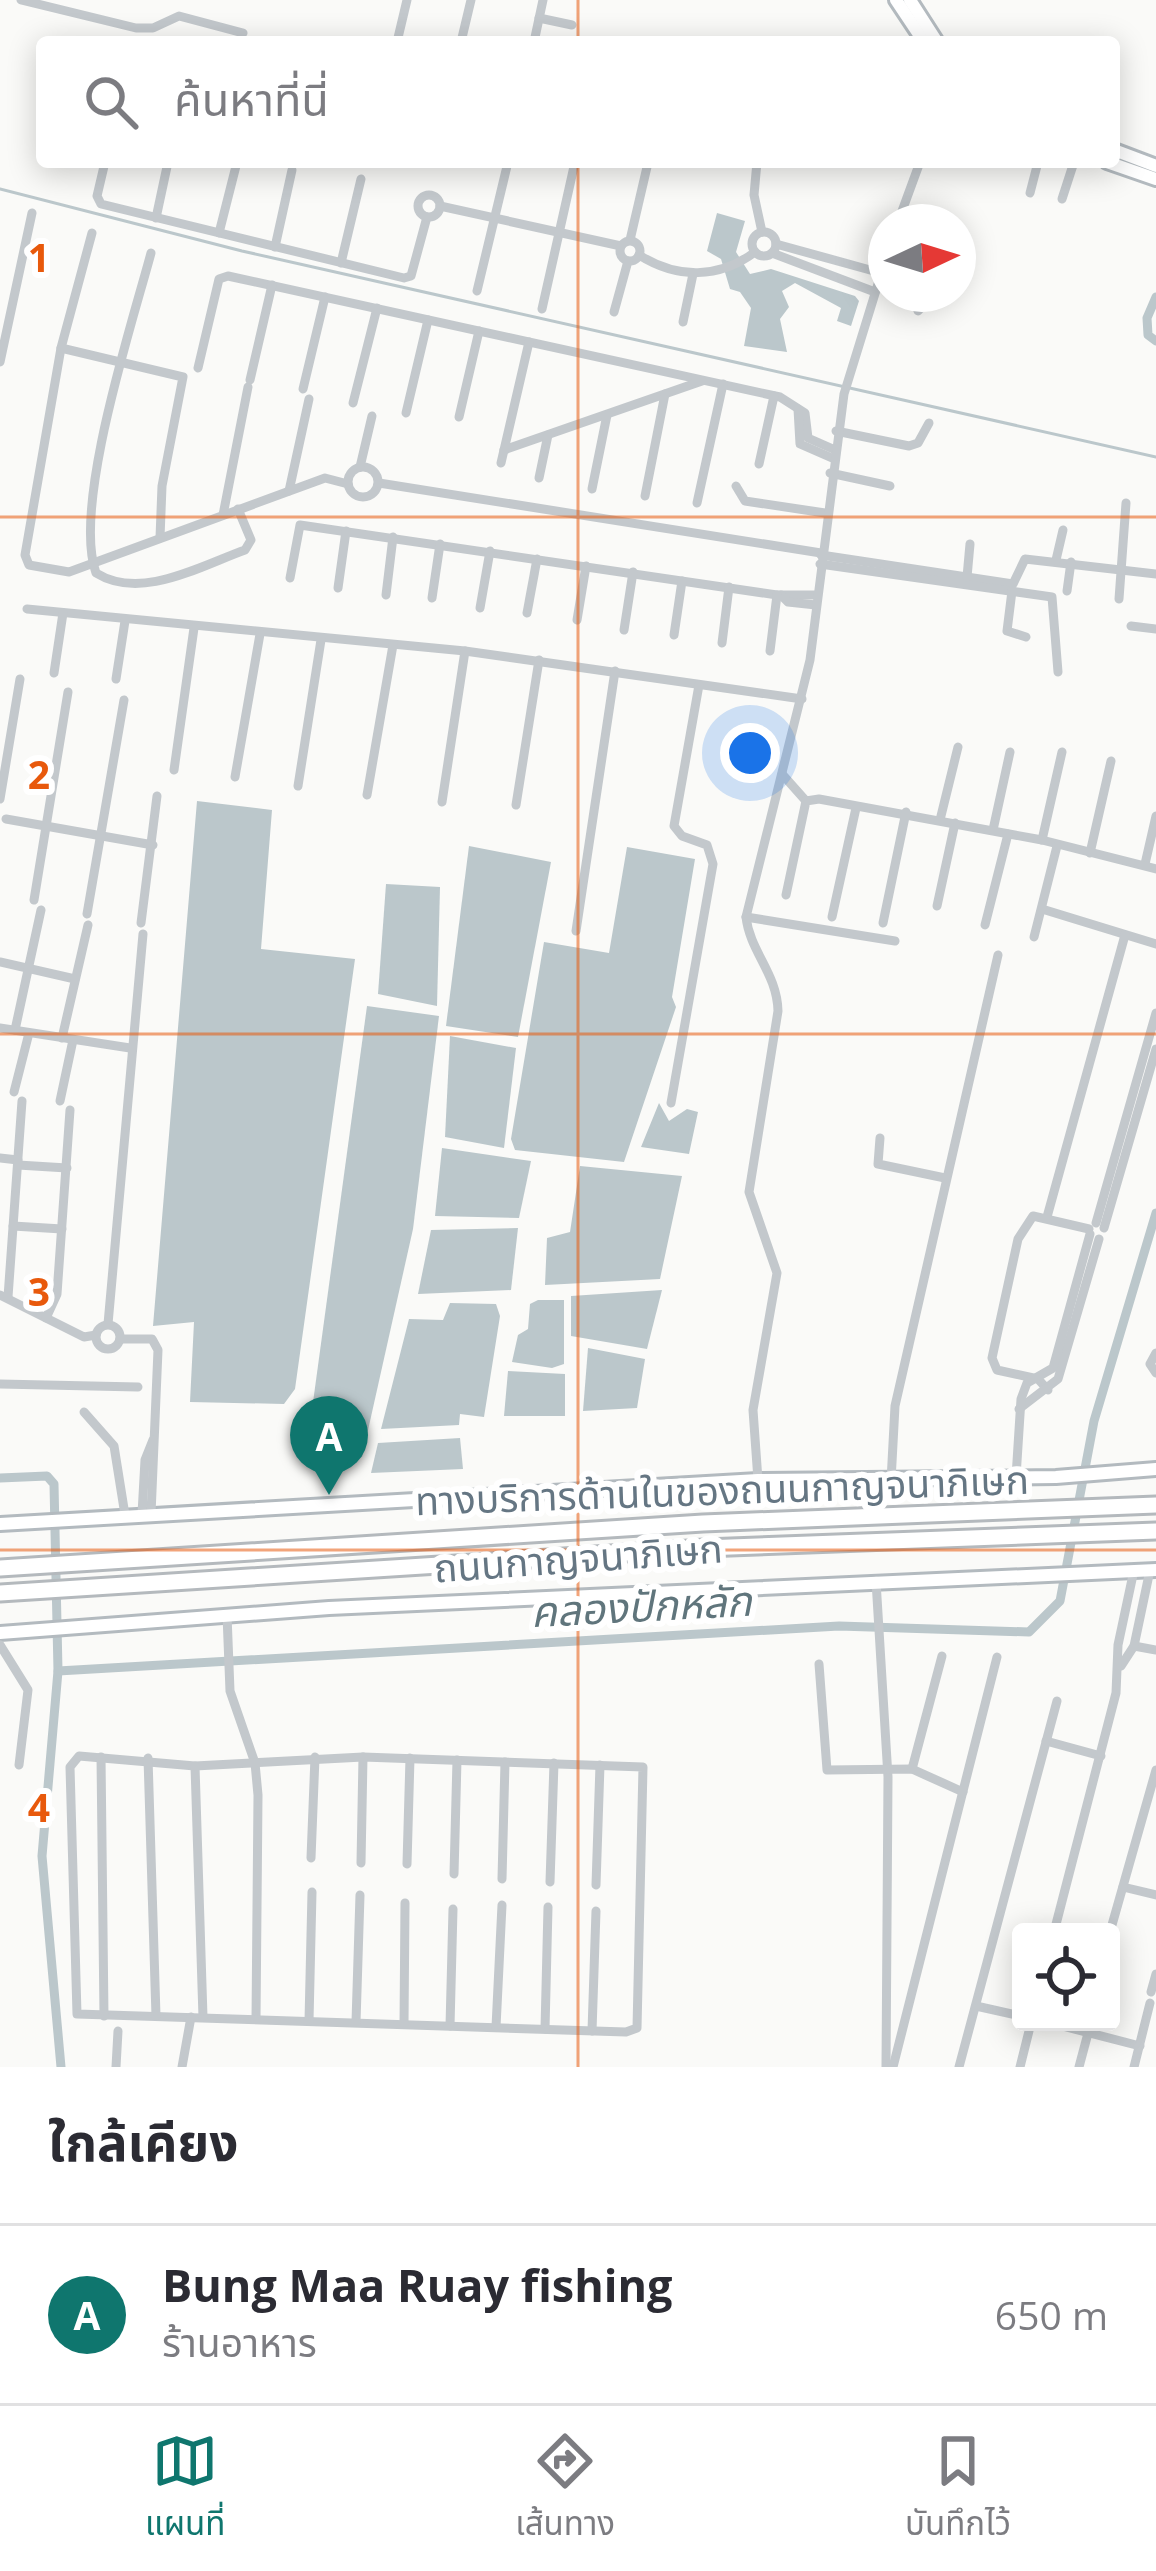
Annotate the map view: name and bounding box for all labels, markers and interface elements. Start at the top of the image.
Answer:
search box [36,36,1120,168]
text: ค้นหาที่นี่ [174,68,329,129]
icon: search [78,69,144,135]
north arrow [868,204,976,312]
text: 1 [28,230,50,283]
your location [720,723,780,783]
text: 2 [28,747,50,800]
text: 3 [28,1264,50,1317]
pin: A [290,1396,368,1495]
street label: ทางบริการด้านในของถนนกาญจนาภิเษก [414,1452,1030,1526]
street label: ถนนกาญจนาภิเษก [432,1520,724,1594]
water label: คลองปักหลัก [529,1571,755,1639]
text: 4 [28,1780,50,1833]
map controls [1012,1923,1120,2031]
button: locate [1012,1923,1120,2031]
text: ใกล้เคียง [48,2106,238,2176]
text: Bung Maa Ruay fishing [162,2254,673,2315]
text: A [74,2288,100,2341]
text: 650 m [995,2288,1108,2341]
text: ร้านอาหาร [162,2315,317,2368]
tab: แผนที่ [145,2428,225,2550]
tab: เส้นทาง [515,2428,615,2550]
tab: บันทึกไว้ [905,2428,1011,2550]

